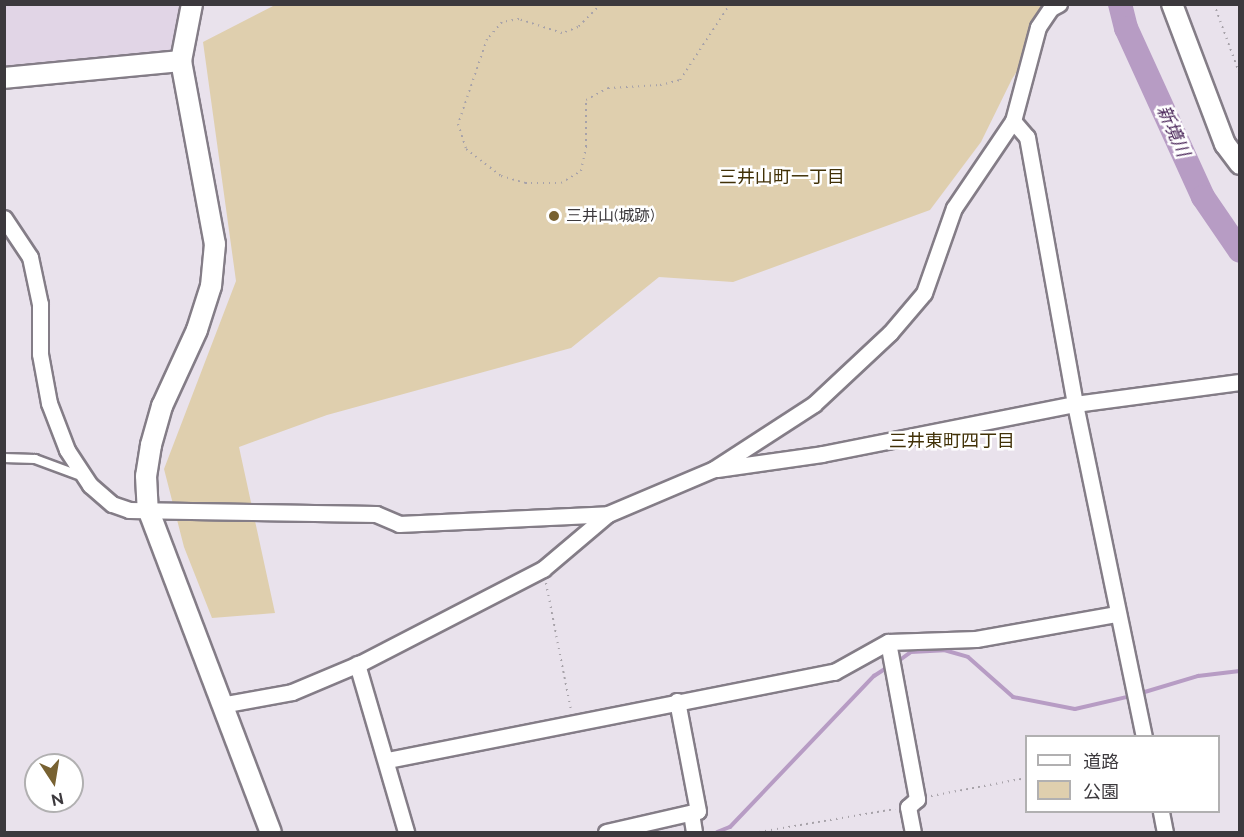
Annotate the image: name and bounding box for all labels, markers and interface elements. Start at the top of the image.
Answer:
water label: 新境川 [1152,102,1194,160]
district label: 三井山町一丁目 [719,166,845,188]
place label: 三井山(城跡) [566,206,655,226]
marker: 三井山(城跡) [547,209,561,223]
district label: 三井東町四丁目 [889,430,1015,452]
legend [1025,735,1220,813]
text: 道路 [1083,751,1119,772]
north arrow [24,753,84,813]
text: 公園 [1083,781,1119,802]
text: N [49,789,65,810]

